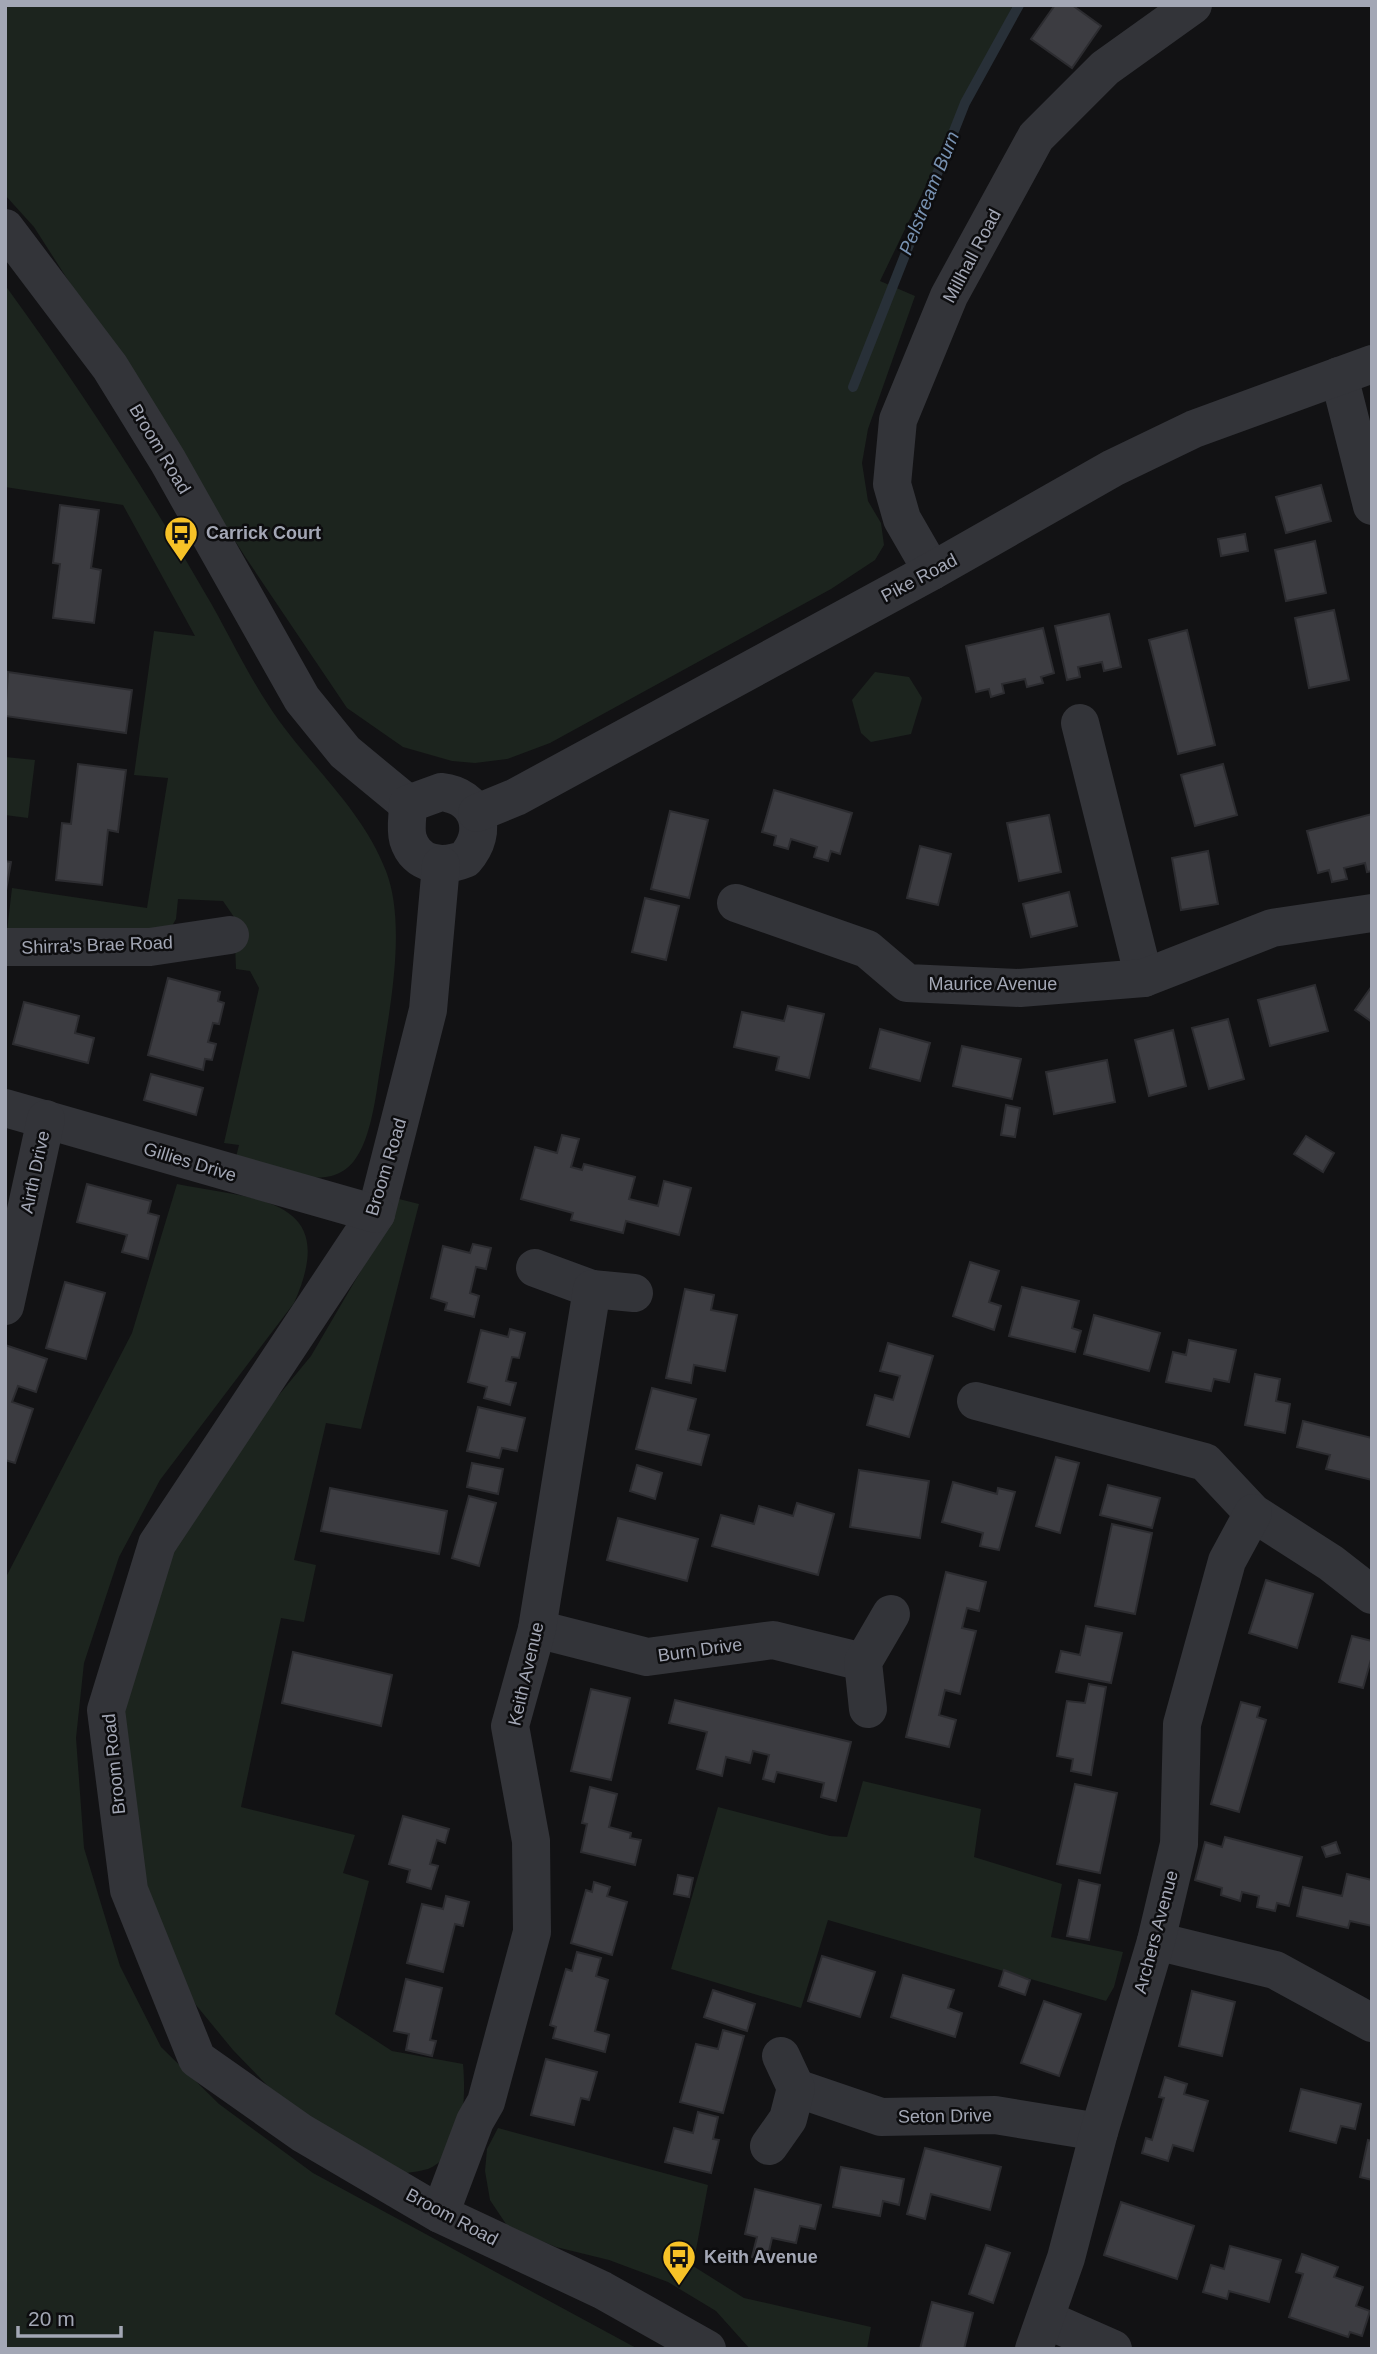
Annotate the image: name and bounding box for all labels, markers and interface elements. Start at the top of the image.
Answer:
water label: Pelstream Burn [895,128,963,258]
street label: Millhall Road [939,206,1005,306]
street label: Broom Road [125,401,195,497]
bus stop icon: Carrick Court [162,514,200,563]
place label: Carrick Court [206,523,321,543]
street label: Pike Road [878,550,960,606]
street label: Shirra's Brae Road [21,932,173,958]
street label: Maurice Avenue [929,974,1057,994]
street label: Broom Road [362,1116,410,1218]
street label: Airth Drive [16,1129,54,1215]
street label: Gillies Drive [141,1138,239,1186]
street label: Keith Avenue [504,1620,548,1728]
street label: Burn Drive [657,1634,743,1666]
street label: Broom Road [99,1713,129,1815]
street label: Archers Avenue [1130,1868,1182,1996]
street label: Seton Drive [898,2105,992,2127]
street label: Broom Road [403,2184,501,2250]
bus stop icon: Keith Avenue [660,2238,698,2287]
place label: Keith Avenue [704,2247,818,2267]
scale bar [18,2294,121,2338]
text: 20 m [28,2307,75,2330]

